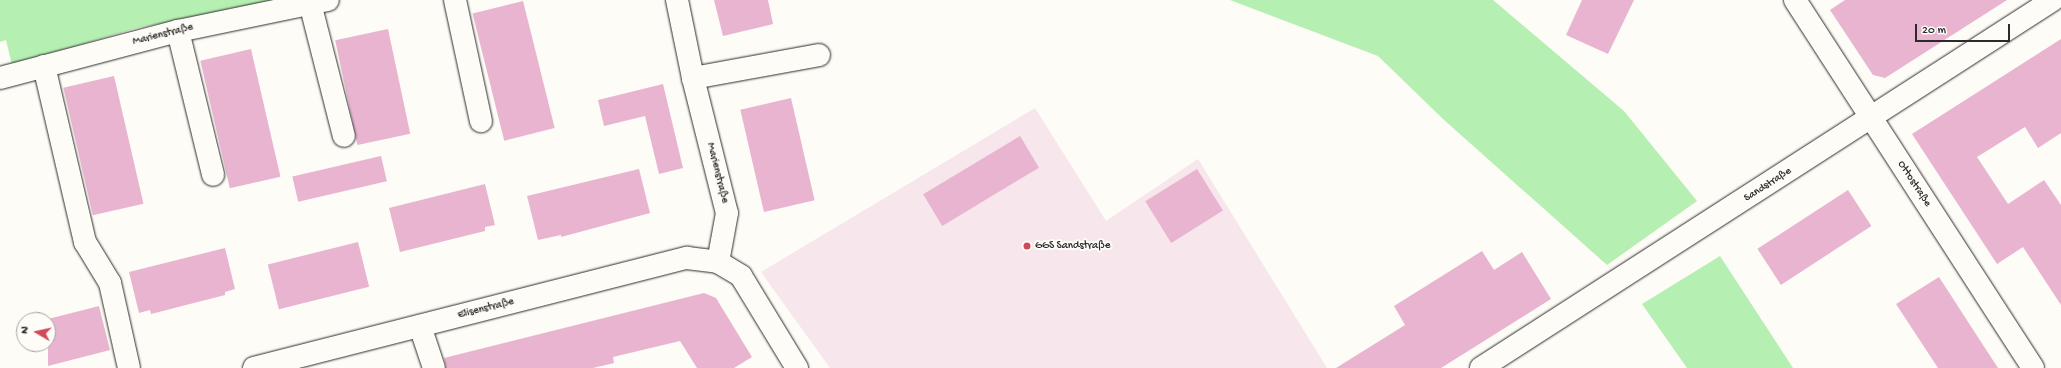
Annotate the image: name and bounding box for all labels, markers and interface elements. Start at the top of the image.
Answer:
scale bar [1917,16,2012,42]
street label: Marienstraße [131,21,195,49]
text: 20 m [1922,24,1946,38]
street label: Marienstraße [703,141,731,205]
street label: Ottostraße [1894,159,1934,209]
street label: Sandstraße [1742,165,1794,205]
place label: GGS Sandstraße [1035,239,1110,253]
marker: GGS Sandstraße [1022,241,1032,251]
street label: Elisenstraße [456,296,516,322]
north arrow [16,312,56,352]
text: N [19,326,32,335]

